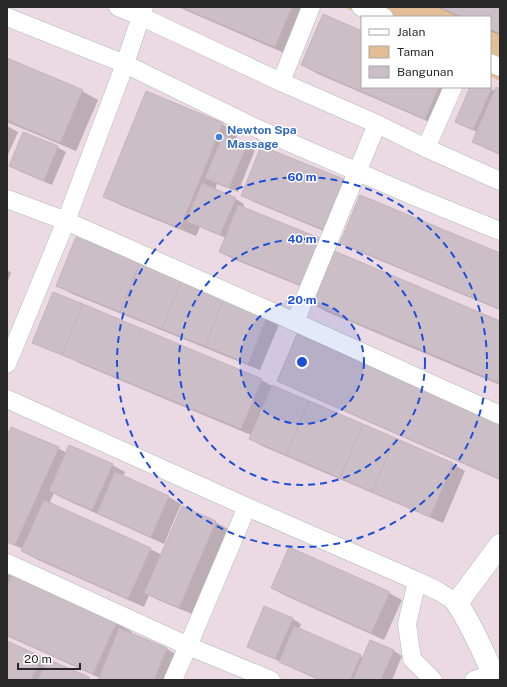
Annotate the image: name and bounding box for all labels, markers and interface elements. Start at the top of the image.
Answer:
legend [361,16,491,88]
text: Jalan [397,25,426,39]
text: Taman [397,45,434,59]
text: Bangunan [397,65,453,79]
place label: Newton Spa Massage [227,123,297,151]
marker: Newton Spa Massage [214,132,224,142]
text: 60 m [287,170,317,184]
text: 40 m [287,232,317,246]
text: 20 m [288,293,317,307]
centre of rings [295,355,309,369]
scale bar [18,645,80,671]
text: 20 m [24,652,52,666]

